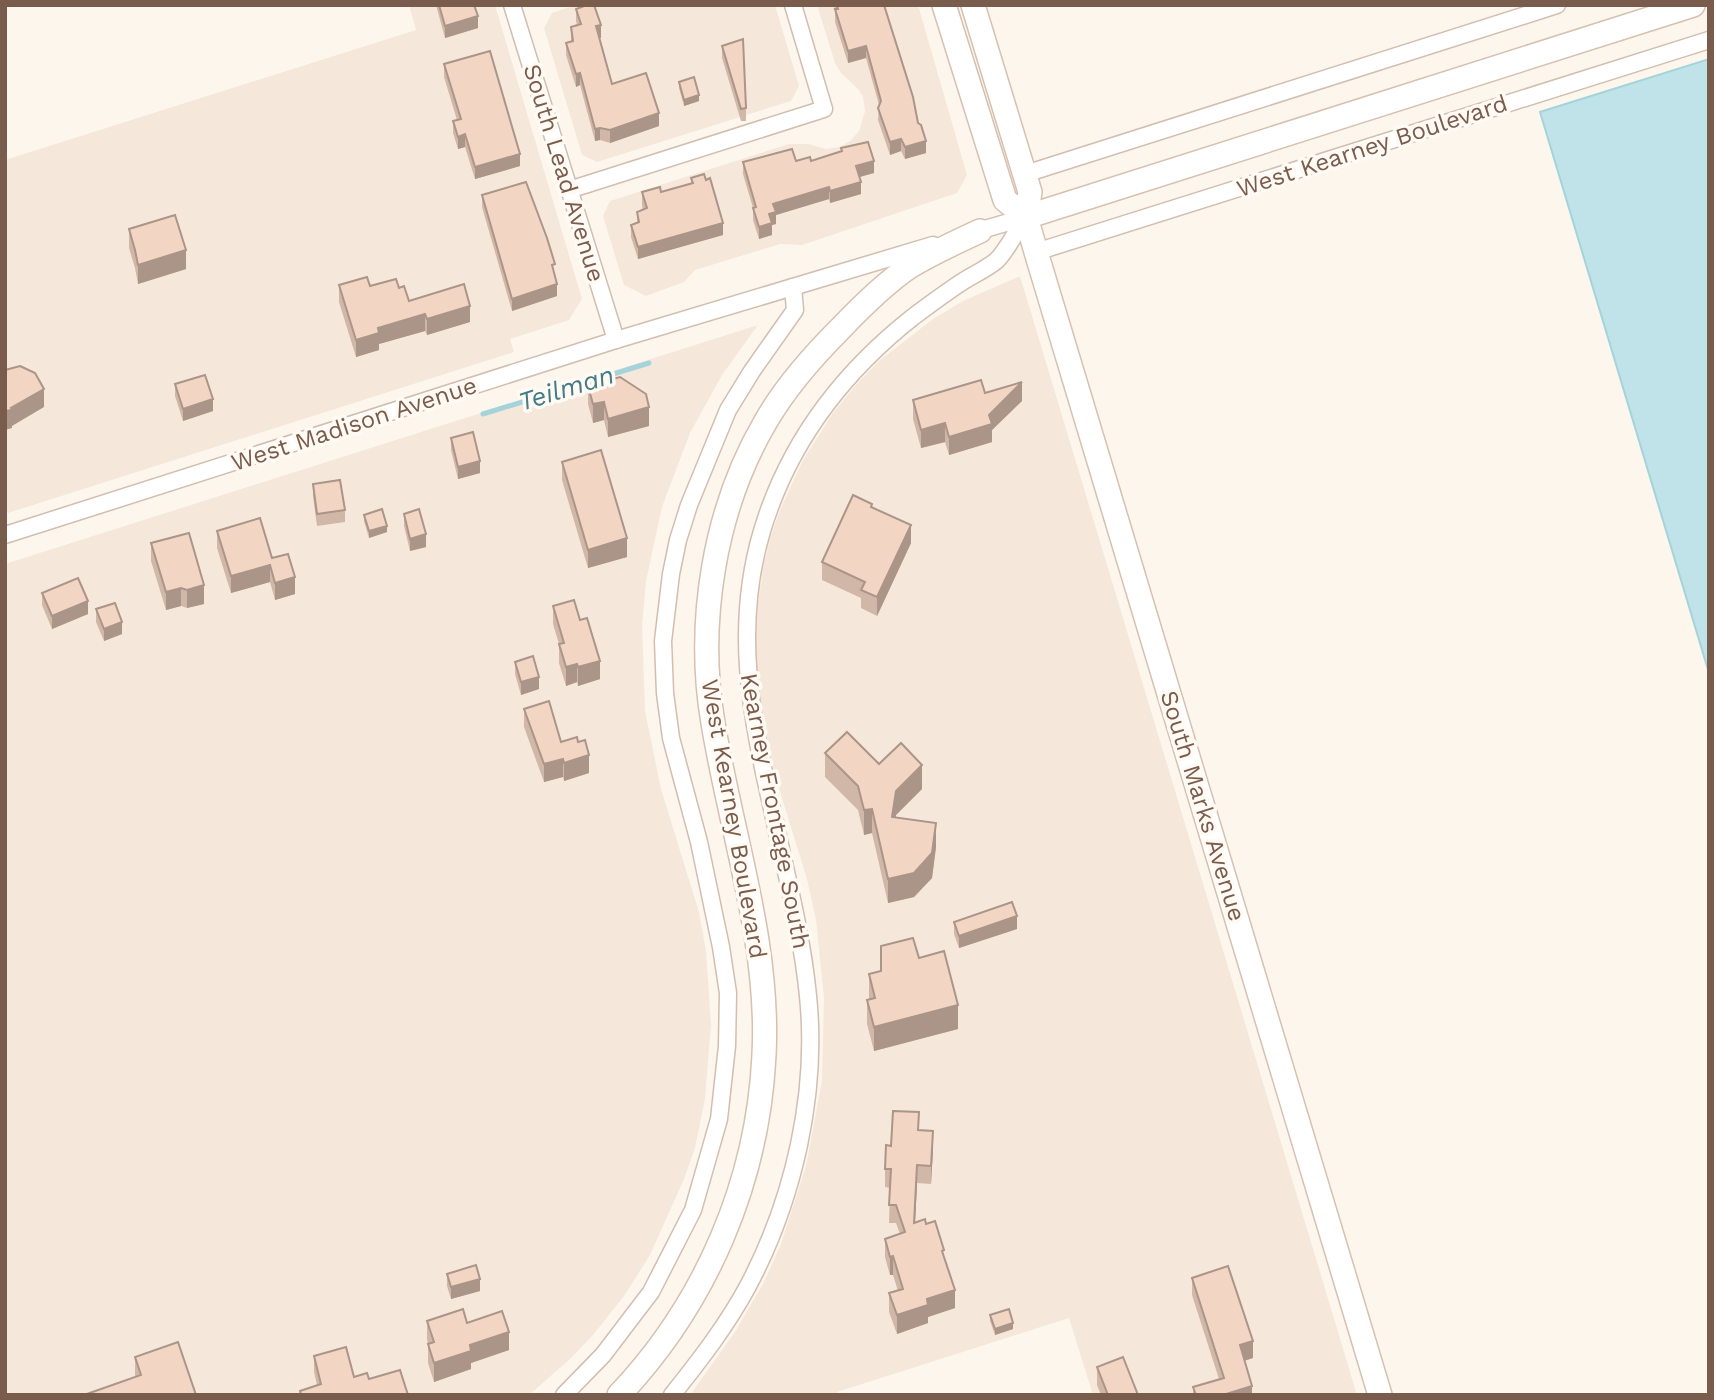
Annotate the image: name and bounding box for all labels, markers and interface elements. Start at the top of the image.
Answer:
street label: South Lead Avenue [518,61,610,285]
street label: West Kearney Boulevard [1233,89,1511,203]
water label: Teilman [515,359,617,417]
street label: West Madison Avenue [228,371,480,477]
street label: Kearney Frontage South [735,671,815,951]
street label: West Kearney Boulevard [696,677,772,961]
street label: South Marks Avenue [1155,687,1251,925]

